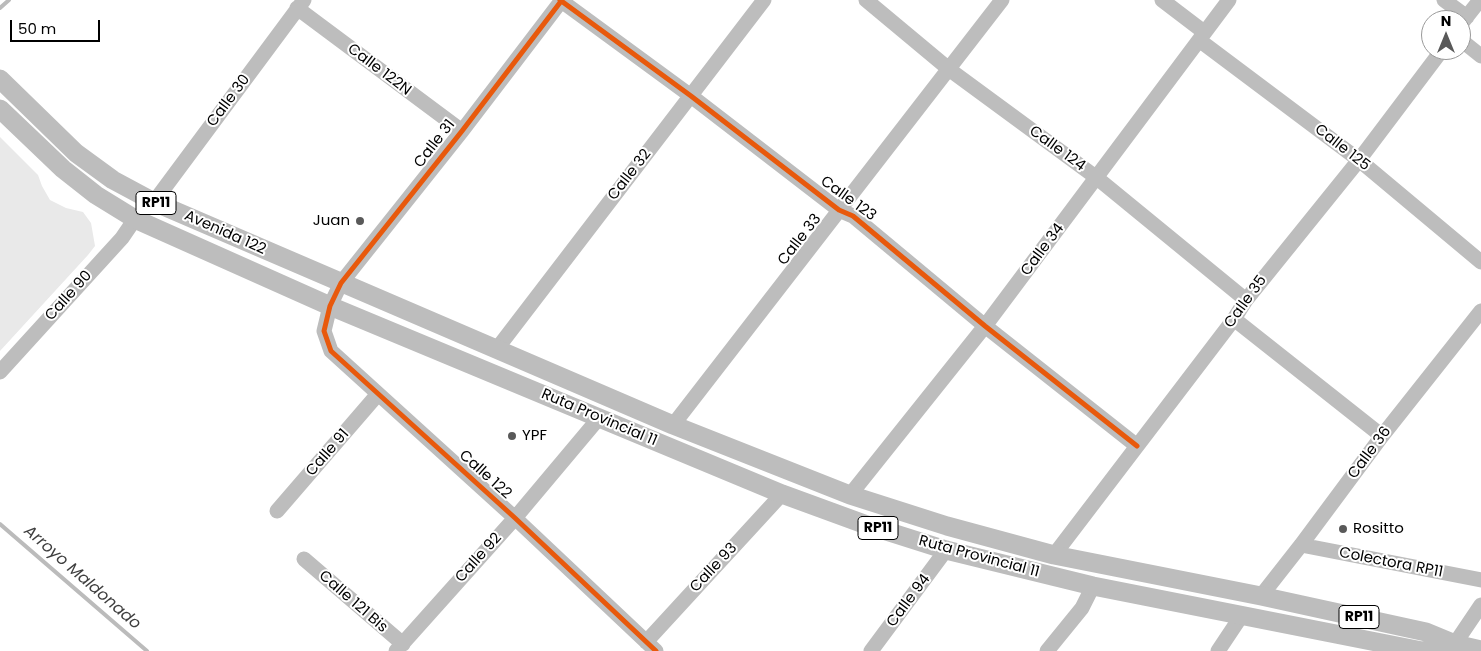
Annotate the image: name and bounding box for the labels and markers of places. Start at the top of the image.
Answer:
place label: Juan [313,212,350,230]
marker: Juan [354,215,366,227]
place label: YPF [522,427,547,445]
marker: YPF [506,430,518,442]
place label: Rositto [1353,520,1404,538]
marker: Rositto [1337,523,1349,535]

